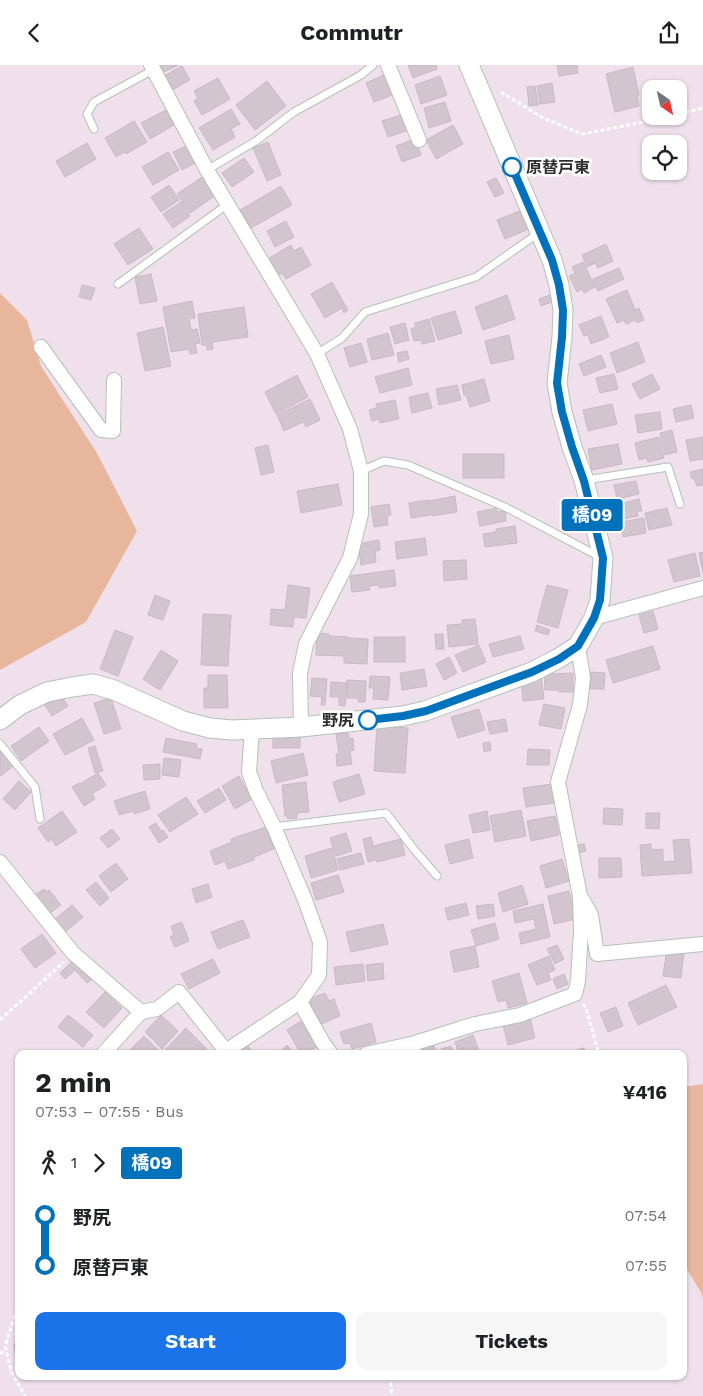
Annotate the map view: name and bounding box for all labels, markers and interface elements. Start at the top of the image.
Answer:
icon: back [20,19,48,47]
icon: share [655,19,683,47]
text: Commutr [300,20,403,45]
north arrow [642,80,688,125]
map controls [642,80,687,180]
button: locate [642,135,687,180]
marker: 原替戸東 [502,157,522,177]
place label: 原替戸東 [526,158,590,177]
line badge: 橋09 [563,499,621,531]
text: 橋09 [572,504,612,525]
marker: 野尻 [358,710,378,730]
place label: 野尻 [322,711,354,730]
text: 2 min [35,1066,112,1099]
text: ¥416 [623,1081,667,1104]
text: 07:53 – 07:55 · Bus [35,1102,184,1121]
icon: walk [35,1149,63,1177]
icon: forward [85,1149,113,1177]
text: 橋09 [131,1152,172,1173]
text: 1 [71,1153,77,1172]
text: 野尻 [73,1206,111,1229]
text: 07:54 [625,1206,667,1225]
text: 原替戸東 [73,1256,149,1279]
text: 07:55 [625,1256,667,1275]
button: Start [35,1312,346,1370]
button: Tickets [356,1312,667,1370]

